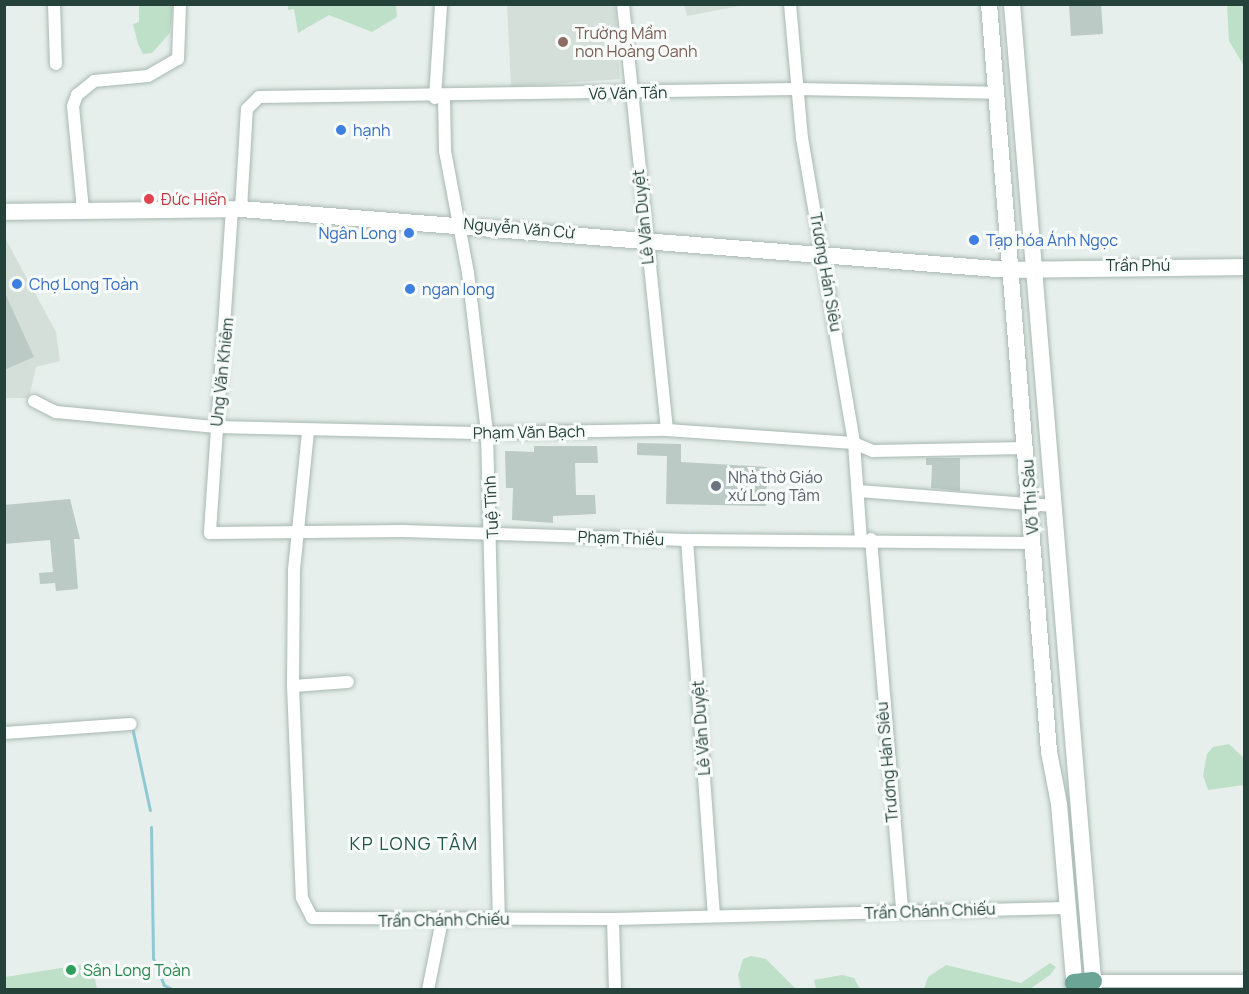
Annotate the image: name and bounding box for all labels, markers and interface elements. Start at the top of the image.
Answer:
place label: Trường Mầm non Hoàng Oanh [575,23,698,61]
marker: Trường Mầm non Hoàng Oanh [556,35,570,49]
street label: Võ Văn Tần [588,83,668,103]
place label: hạnh [353,120,390,140]
marker: hạnh [334,123,348,137]
street label: Lê Văn Duyệt [628,169,658,265]
place label: Đức Hiển [161,189,227,209]
marker: Đức Hiển [142,192,156,206]
street label: Trương Hán Siêu [806,211,846,333]
street label: Nguyễn Văn Cừ [463,214,575,242]
place label: Ngân Long [318,223,397,243]
marker: Ngân Long [402,226,416,240]
place label: Tạp hóa Ánh Ngọc [986,230,1118,250]
marker: Tạp hóa Ánh Ngọc [967,233,981,247]
street label: Trần Phú [1106,255,1170,275]
place label: Chợ Long Toàn [29,274,139,294]
marker: Chợ Long Toàn [10,277,24,291]
place label: ngan long [422,279,495,299]
marker: ngan long [403,282,417,296]
street label: Ung Văn Khiêm [207,317,237,427]
street label: Phạm Văn Bạch [473,421,585,443]
street label: Võ Thị Sáu [1018,459,1042,535]
place label: Nhà thờ Giáo xứ Long Tâm [728,467,823,505]
street label: Tuệ Tĩnh [480,475,502,539]
marker: Nhà thờ Giáo xứ Long Tâm [709,479,723,493]
street label: Phạm Thiều [577,527,665,549]
street label: Lê Văn Duyệt [688,680,714,776]
street label: Trương Hán Siêu [872,701,902,823]
district label: KP LONG TÂM [349,832,479,854]
street label: Trần Chánh Chiếu [864,899,996,923]
street label: Trần Chánh Chiếu [378,909,510,931]
place label: Sân Long Toàn [83,960,190,980]
marker: Sân Long Toàn [64,963,78,977]

